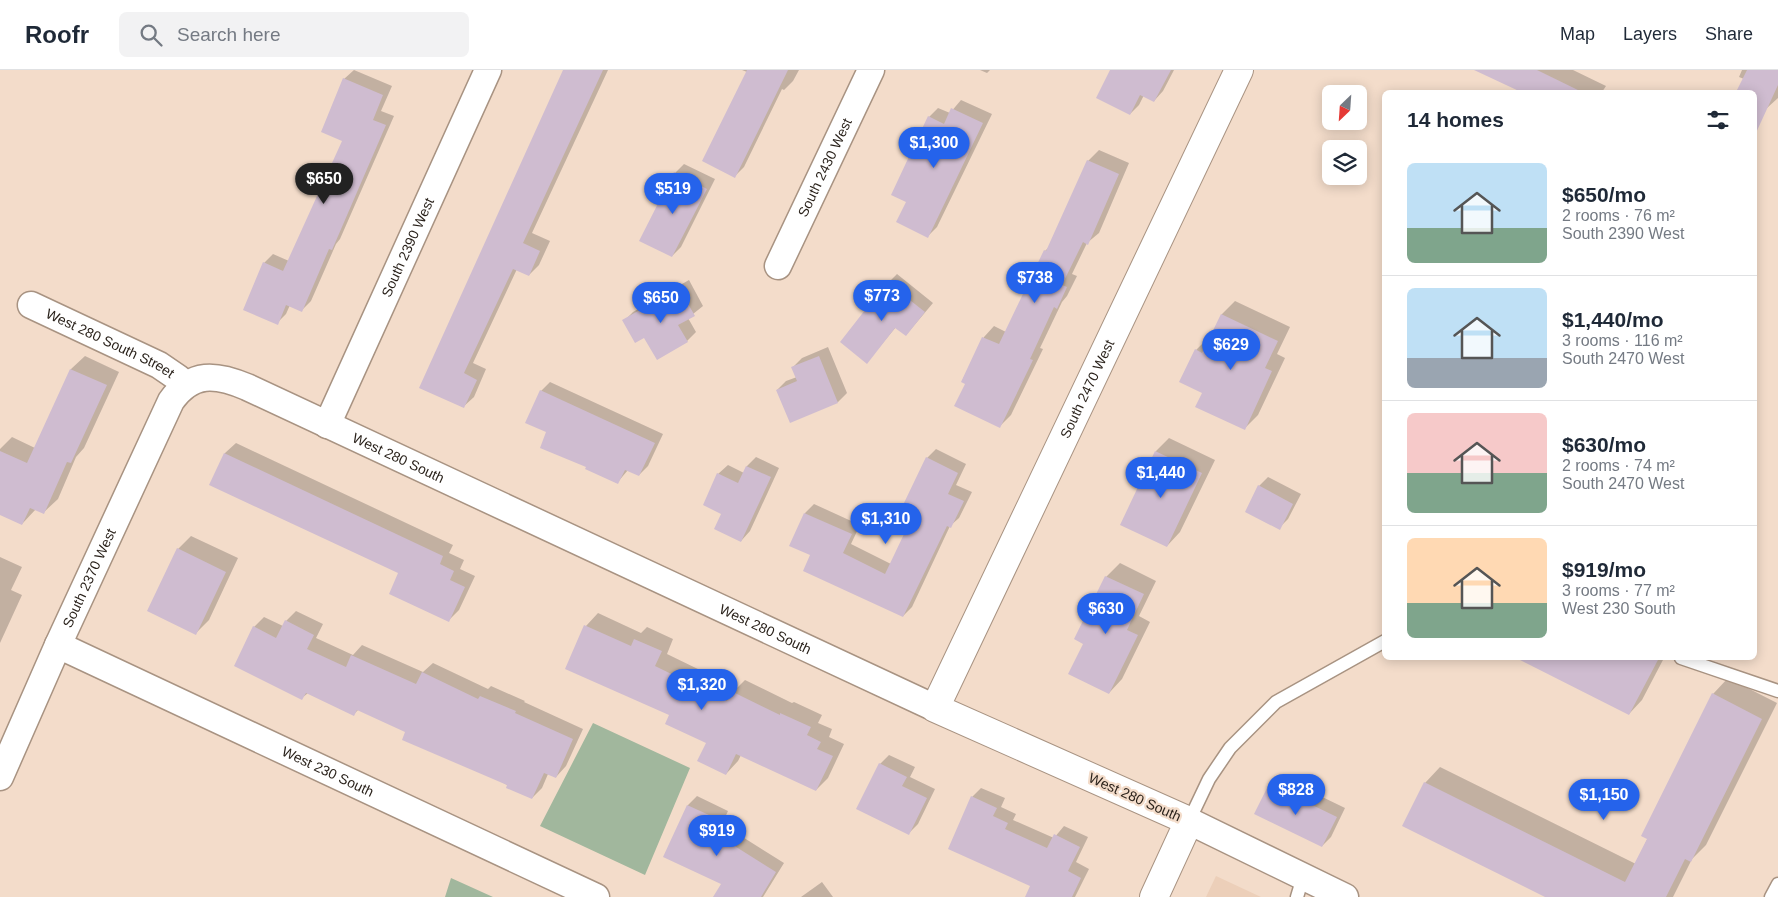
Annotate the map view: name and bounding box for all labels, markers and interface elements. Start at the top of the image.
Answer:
search box [119,12,469,57]
text: Roofr [25,21,89,48]
icon: search [137,21,165,49]
text: Search here [177,24,281,45]
text: Map [1560,24,1595,44]
text: Layers [1623,24,1677,44]
text: Share [1705,24,1753,44]
north arrow [1322,85,1368,130]
map controls [1322,85,1367,185]
icon: filters [1704,106,1732,134]
text: 14 homes [1407,108,1504,131]
street label: South 2430 West [795,116,855,219]
pin: $1,300 [893,126,975,169]
text: $1,300 [910,134,958,151]
button: layers [1322,140,1367,185]
pin: $650 [294,162,354,205]
text: $650 [306,170,342,187]
pin: $519 [643,172,703,215]
text: $519 [655,180,691,197]
icon: home [1447,183,1507,243]
text: $650/mo [1562,183,1646,206]
street label: South 2390 West [378,195,437,300]
text: 2 rooms · 76 m² [1562,207,1675,224]
text: South 2390 West [1562,225,1684,242]
pin: $738 [1005,262,1065,304]
text: $738 [1017,269,1053,286]
pin: $773 [852,280,912,322]
pin: $650 [631,282,691,324]
text: $773 [864,287,900,304]
text: $650 [643,289,679,306]
street label: West 280 South Street [44,305,178,381]
icon: home [1447,308,1507,368]
text: $1,440/mo [1562,308,1664,331]
pin: $629 [1201,328,1261,371]
text: 3 rooms · 116 m² [1562,332,1683,349]
text: $629 [1213,336,1249,353]
street label: South 2470 West [1057,337,1117,441]
text: South 2470 West [1562,350,1684,367]
street label: West 280 South [350,429,447,486]
icon: home [1447,433,1507,493]
text: $630/mo [1562,433,1646,456]
pin: $1,440 [1120,456,1202,499]
text: 2 rooms · 74 m² [1562,457,1675,474]
text: $1,440 [1137,464,1185,481]
text: South 2470 West [1562,475,1684,492]
pin: $1,310 [845,502,927,545]
text: $1,310 [862,510,910,527]
street label: South 2370 West [59,526,119,630]
icon: home [1447,558,1507,618]
text: $919/mo [1562,558,1646,581]
text: 3 rooms · 77 m² [1562,582,1675,599]
pin: $630 [1076,592,1136,635]
text: $630 [1088,600,1124,617]
text: West 230 South [1562,600,1676,617]
street label: West 280 South [717,601,814,657]
pin: $1,320 [661,668,743,711]
text: $1,320 [678,676,726,693]
street label: West 230 South [279,743,376,800]
street label: West 280 South [1086,769,1184,825]
pin: $828 [1266,774,1326,816]
pin: $1,150 [1563,778,1645,821]
text: $828 [1278,781,1314,798]
text: $1,150 [1580,786,1628,803]
pin: $919 [687,814,747,857]
text: $919 [699,822,735,839]

